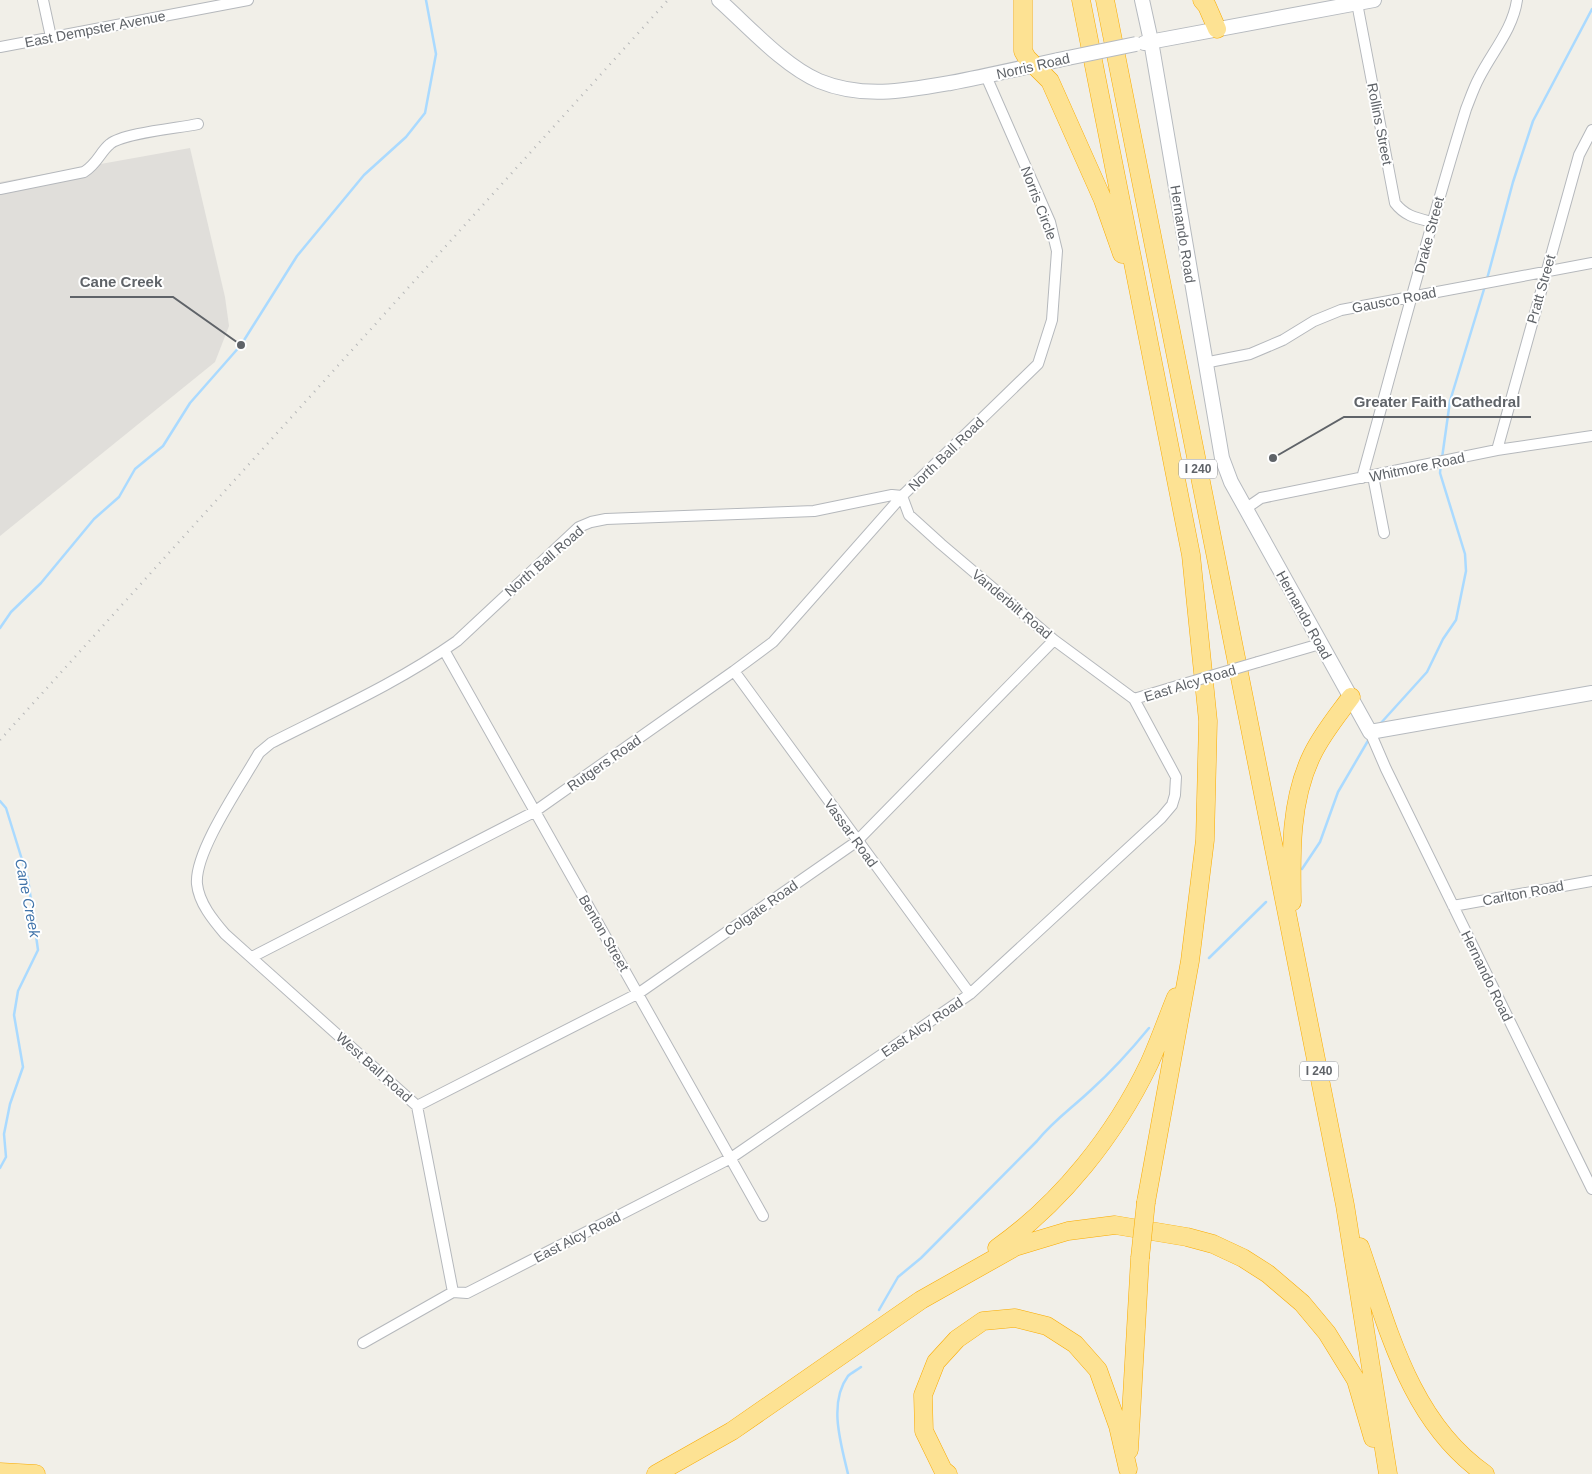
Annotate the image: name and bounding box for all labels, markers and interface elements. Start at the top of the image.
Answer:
street label: East Dempster Avenue [23,7,167,50]
street label: Norris Road [995,50,1071,82]
street label: Rollins Street [1364,82,1396,166]
street label: Norris Circle [1018,164,1060,242]
street label: Hernando Road [1167,184,1199,284]
street label: Drake Street [1411,195,1447,275]
street label: Pratt Street [1524,253,1558,325]
callout: Cane Creek [70,267,173,297]
text: Cane Creek [80,273,163,290]
street label: Gausco Road [1350,284,1438,316]
callout: Greater Faith Cathedral [1344,387,1531,417]
text: Greater Faith Cathedral [1354,393,1520,410]
street label: North Ball Road [905,414,987,494]
street label: Whitmore Road [1368,449,1466,485]
road number: I 240 [1179,459,1217,478]
street label: North Ball Road [501,523,587,599]
street label: Vanderbilt Road [969,566,1055,642]
street label: Hernando Road [1273,568,1335,662]
street label: East Alcy Road [1142,661,1238,705]
street label: Rutgers Road [564,732,644,794]
street label: Vassar Road [821,796,881,870]
water label: Cane Creek [12,857,44,940]
street label: Colgate Road [721,877,801,939]
street label: Carlton Road [1481,877,1565,909]
street label: Benton Street [576,892,632,974]
street label: Hernando Road [1458,928,1516,1024]
street label: East Alcy Road [878,994,966,1060]
street label: West Ball Road [333,1029,415,1105]
road number: I 240 [1300,1062,1338,1080]
street label: East Alcy Road [531,1208,623,1266]

